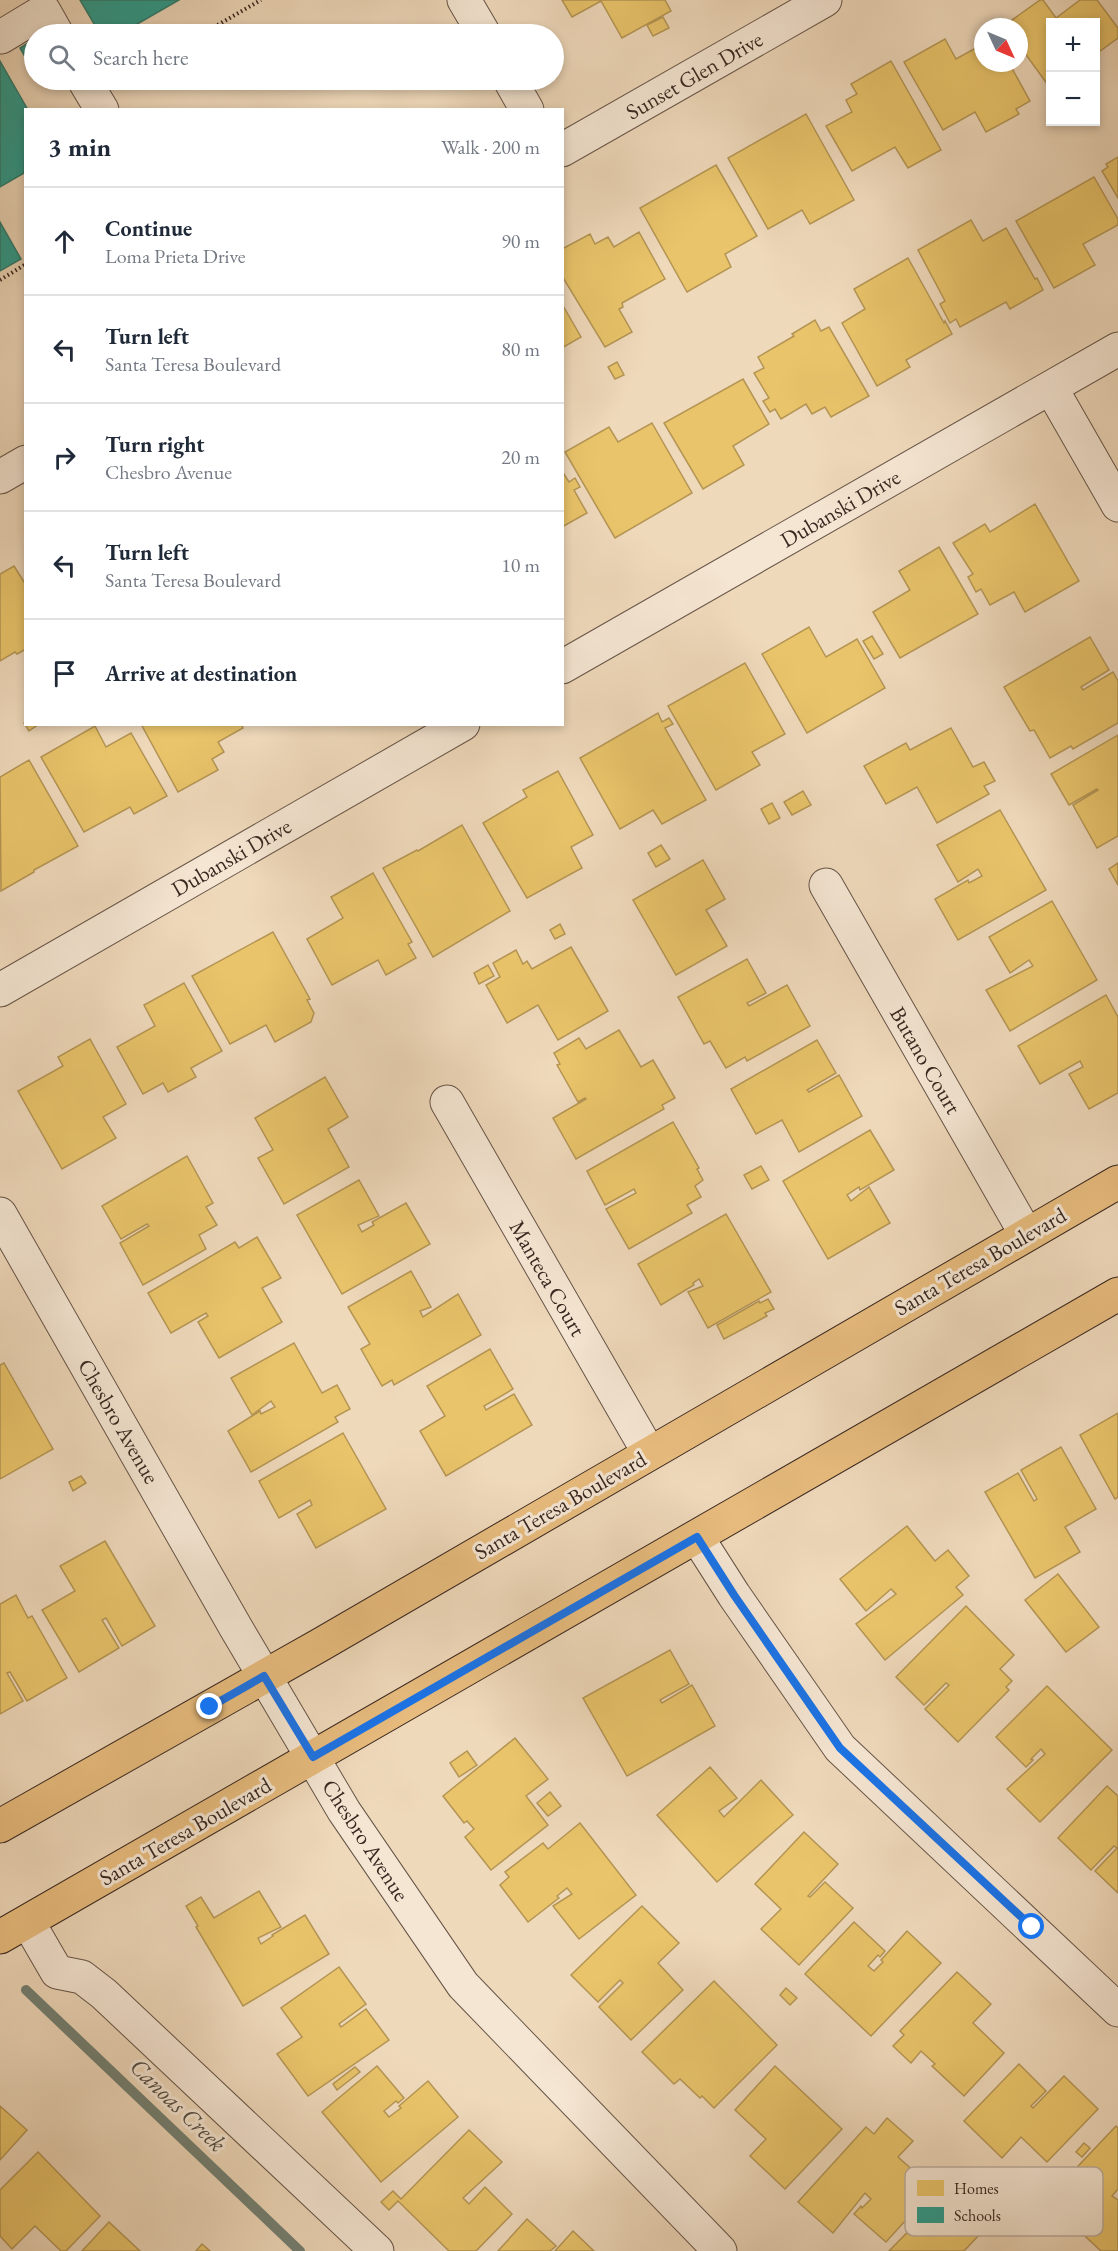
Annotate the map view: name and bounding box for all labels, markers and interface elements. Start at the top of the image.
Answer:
north arrow [974,18,1028,72]
map controls [1046,18,1100,126]
button: + [1046,18,1100,72]
search box [24,24,564,90]
street label: Sunset Glen Drive [621,24,768,126]
icon: search [45,41,78,74]
text: Search here [93,43,188,72]
button: − [1046,72,1100,126]
text: 3 min [48,130,111,164]
text: Walk · 200 m [441,134,540,160]
text: Continue [105,214,192,243]
icon: ahead [48,225,81,258]
text: 90 m [501,228,540,254]
text: Loma Prieta Drive [105,243,246,269]
text: Turn left [105,322,189,351]
icon: left [48,333,81,366]
text: 80 m [501,336,540,362]
text: Santa Teresa Boulevard [105,351,281,377]
text: Turn right [105,430,204,459]
icon: right [48,441,81,474]
text: 20 m [501,444,540,470]
text: Chesbro Avenue [105,459,232,485]
street label: Dubanski Drive [775,462,906,554]
text: Turn left [105,538,189,567]
icon: left [48,549,81,582]
text: 10 m [501,552,540,578]
text: Santa Teresa Boulevard [105,567,281,593]
icon: arrive [48,657,81,690]
text: Arrive at destination [105,659,297,688]
street label: Dubanski Drive [166,811,297,903]
street label: Butano Court [883,1001,968,1119]
street label: Santa Teresa Boulevard [889,1200,1072,1322]
street label: Manteca Court [503,1215,592,1342]
street label: Chesbro Avenue [71,1353,166,1489]
street label: Santa Teresa Boulevard [469,1444,652,1566]
route end [196,1693,222,1719]
street label: Santa Teresa Boulevard [94,1770,277,1892]
street label: Chesbro Avenue [315,1774,416,1907]
route start [1018,1913,1044,1939]
water label: Canoas Creek [124,2051,233,2158]
legend [905,2167,1103,2236]
text: Homes [954,2178,999,2199]
text: Schools [954,2205,1001,2226]

